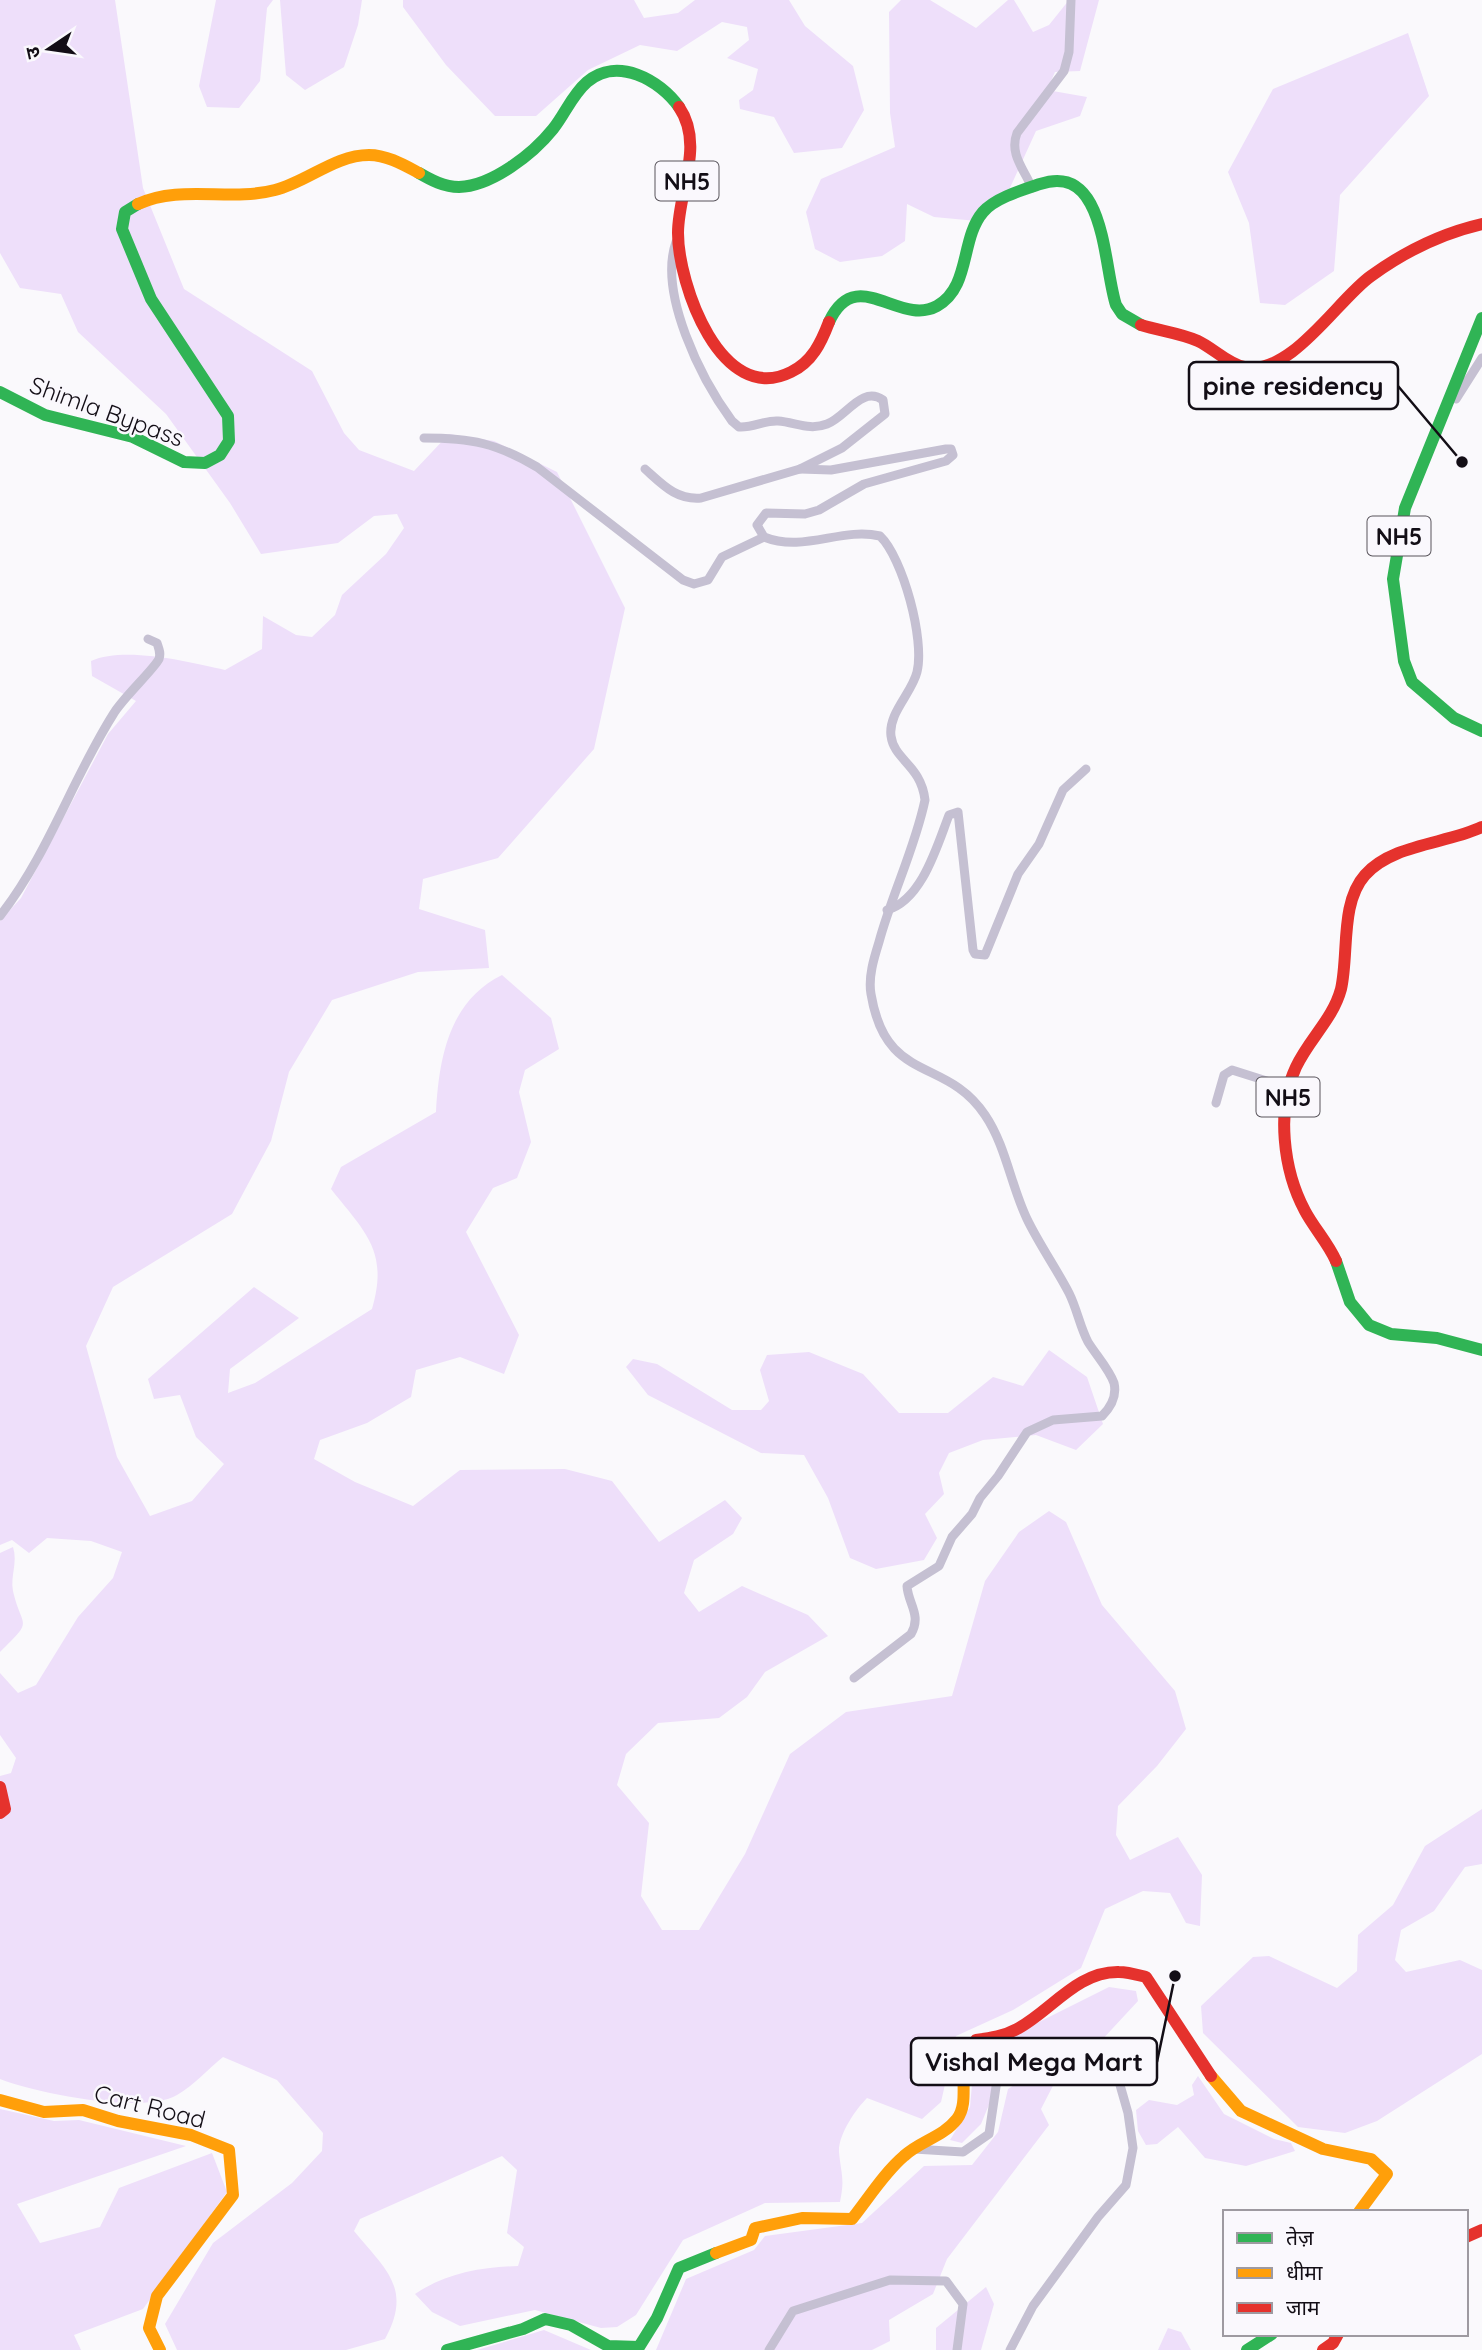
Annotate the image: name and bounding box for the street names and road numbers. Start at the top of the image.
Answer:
road number: NH5 [656,162,718,200]
street label: Shimla Bypass [26,369,188,453]
road number: NH5 [1368,516,1430,556]
road number: NH5 [1256,1078,1320,1116]
street label: Cart Road [91,2078,209,2134]

